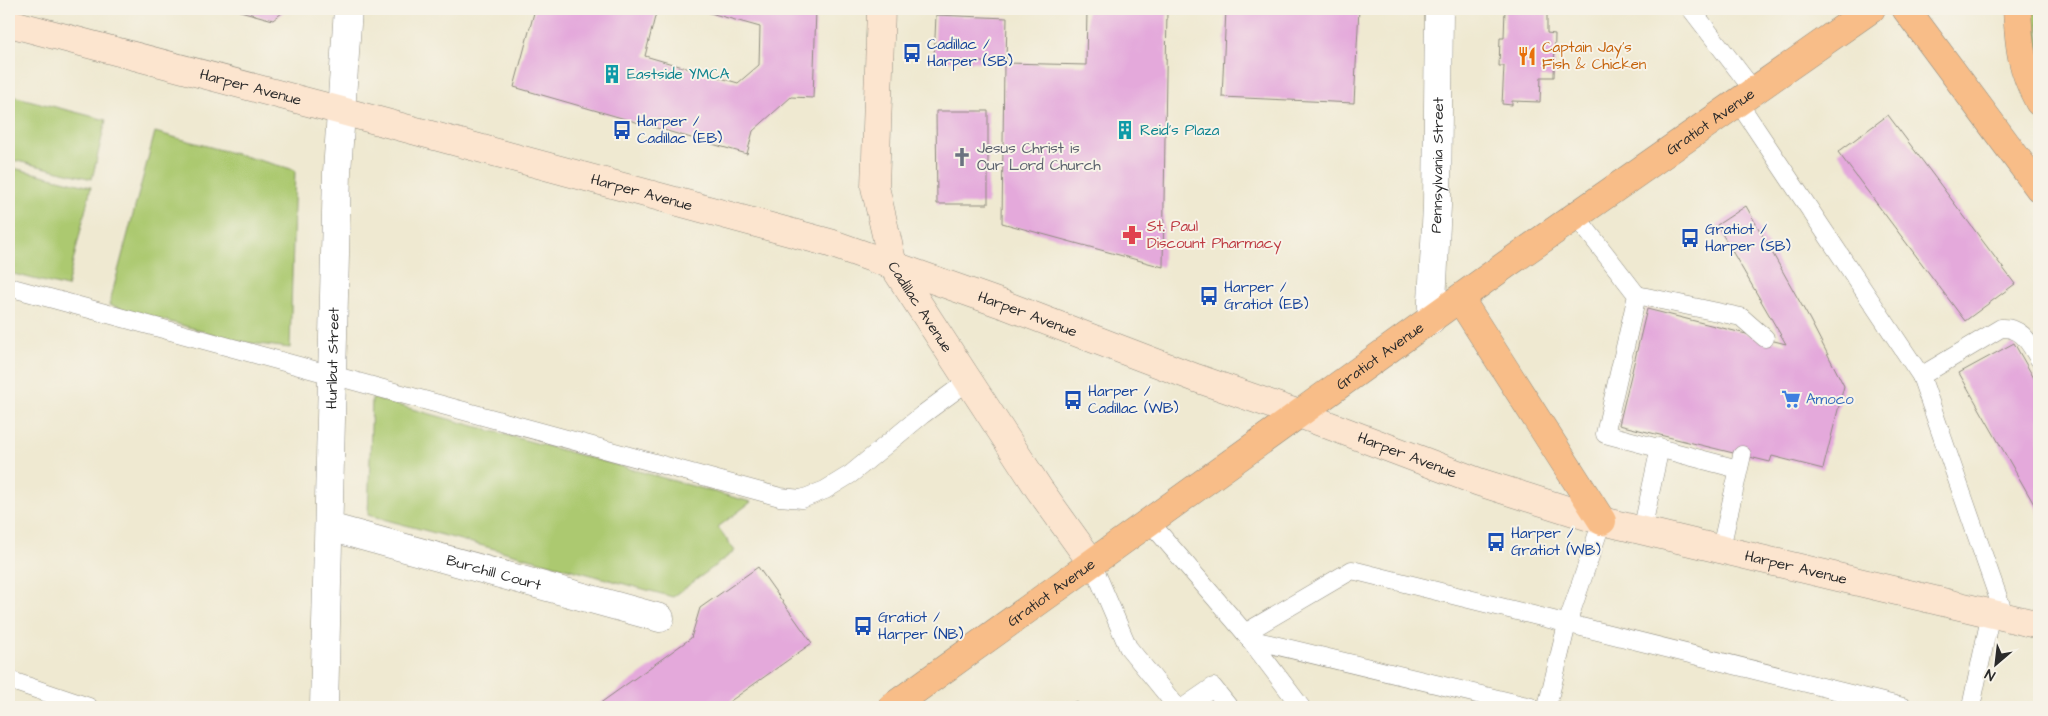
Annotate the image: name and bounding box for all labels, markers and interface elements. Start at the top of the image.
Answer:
place label: Cadillac / Harper (SB) [927,34,1013,72]
place label: Captain Jay's Fish & Chicken [1542,37,1647,75]
bus stop icon: Cadillac / Harper (SB) [901,42,923,64]
restaurant icon: Captain Jay's Fish & Chicken [1516,45,1538,67]
building icon: Eastside YMCA [601,63,623,85]
street label: Harper Avenue [197,64,304,111]
place label: Eastside YMCA [627,64,730,85]
street label: Gratiot Avenue [1662,84,1759,161]
street label: Pennsylvania Street [1426,97,1449,234]
place label: Harper / Cadillac (EB) [637,111,722,149]
bus stop icon: Harper / Cadillac (EB) [611,119,633,141]
building icon: Reid's Plaza [1114,119,1136,141]
place label: Reid's Plaza [1140,120,1220,141]
place label: Jesus Christ is Our Lord Church [977,138,1101,176]
church icon: Jesus Christ is Our Lord Church [951,146,973,168]
street label: Harper Avenue [588,169,695,216]
place label: St. Paul Discount Pharmacy [1147,216,1282,255]
place label: Gratiot / Harper (SB) [1705,219,1791,257]
pharmacy icon: St. Paul Discount Pharmacy [1121,224,1143,246]
bus stop icon: Gratiot / Harper (SB) [1679,227,1701,249]
street label: Cadillac Avenue [882,257,957,357]
place label: Harper / Gratiot (EB) [1224,277,1308,315]
bus stop icon: Harper / Gratiot (EB) [1198,285,1220,307]
street label: Harper Avenue [975,286,1080,343]
street label: Hurlbut Street [321,307,345,409]
street label: Gratiot Avenue [1332,317,1428,395]
place label: Harper / Cadillac (WB) [1088,381,1179,419]
supermarket icon: Amoco [1780,388,1802,410]
bus stop icon: Harper / Cadillac (WB) [1062,389,1084,411]
place label: Amoco [1806,389,1854,410]
street label: Harper Avenue [1355,427,1460,484]
place label: Harper / Gratiot (WB) [1511,523,1601,561]
bus stop icon: Harper / Gratiot (WB) [1485,531,1507,553]
street label: Harper Avenue [1743,545,1849,590]
street label: Burchill Court [444,550,544,596]
street label: Gratiot Avenue [1003,554,1100,632]
place label: Gratiot / Harper (NB) [878,607,964,645]
bus stop icon: Gratiot / Harper (NB) [852,615,874,637]
north arrow [1970,638,2020,688]
text: N [1982,664,1999,685]

